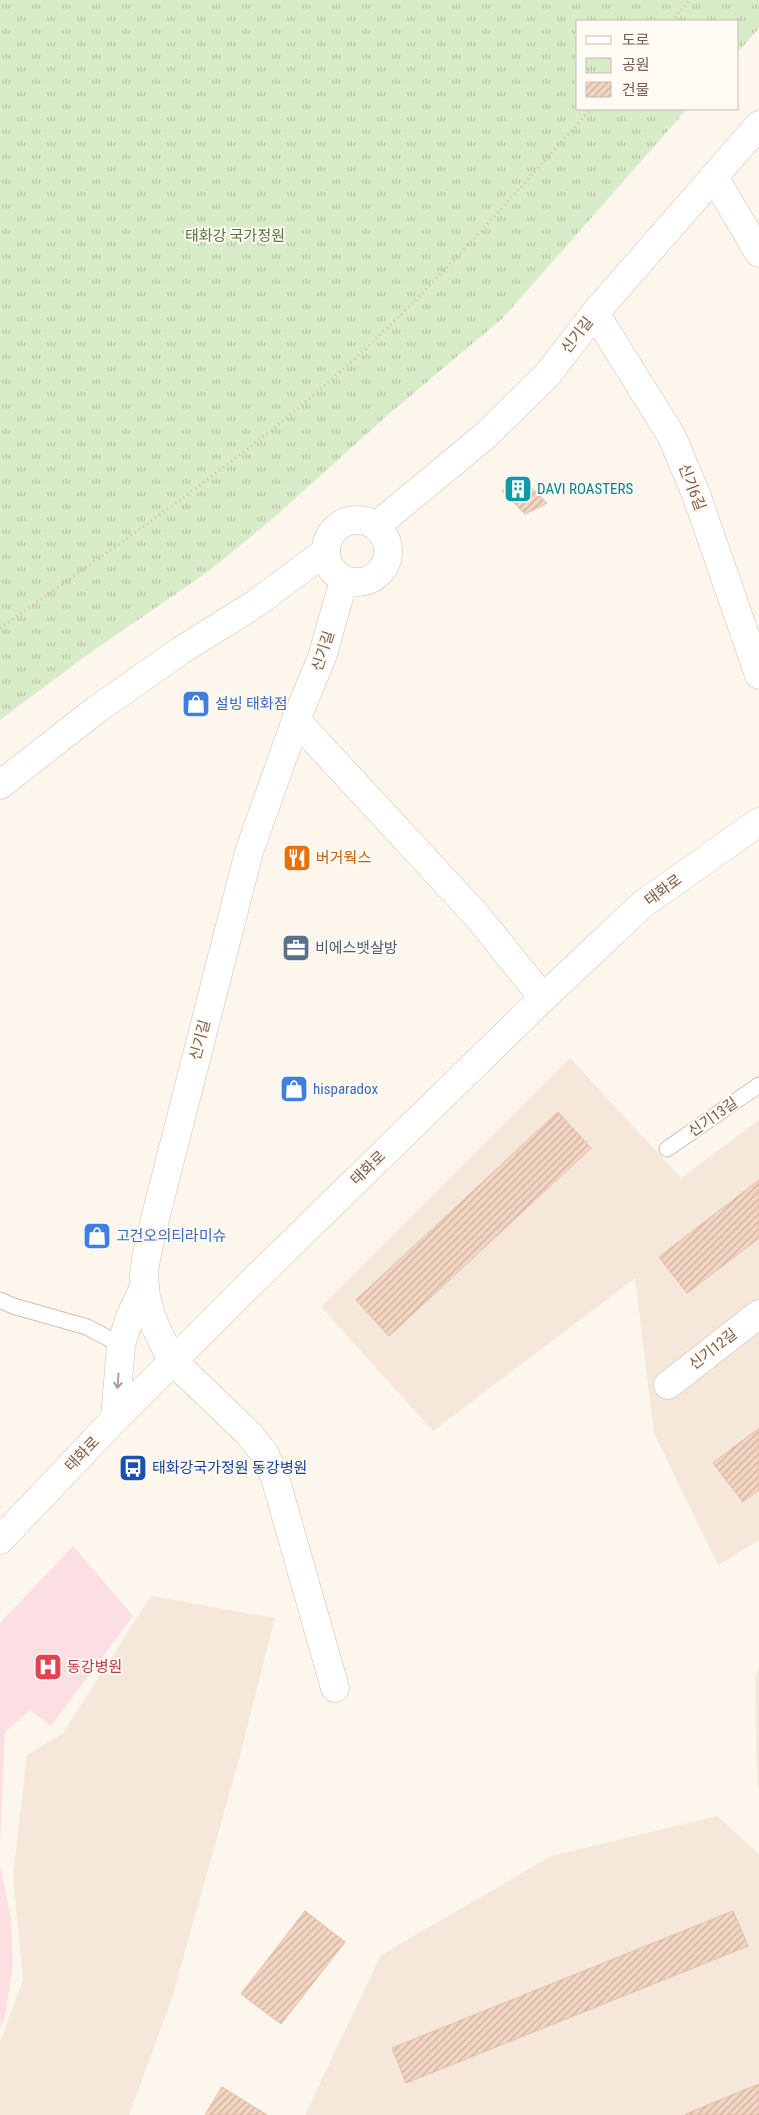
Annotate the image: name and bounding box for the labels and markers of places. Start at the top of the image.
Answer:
building icon: DAVI ROASTERS [503,474,533,504]
place label: DAVI ROASTERS [537,480,633,498]
shop icon: 설빙 태화점 [181,689,211,719]
place label: 설빙 태화점 [215,695,287,713]
restaurant icon: 버거웍스 [282,843,312,873]
place label: 버거웍스 [316,849,371,867]
office icon: 비에스뱃살방 [281,933,311,963]
place label: 비에스뱃살방 [315,939,398,957]
shop icon: hisparadox [279,1074,309,1104]
place label: hisparadox [313,1080,378,1098]
shop icon: 고건오의티라미슈 [82,1221,112,1251]
place label: 고건오의티라미슈 [116,1227,227,1245]
bus stop icon: 태화강국가정원 동강병원 [118,1453,148,1483]
place label: 태화강국가정원 동강병원 [152,1459,307,1477]
hospital icon: 동강병원 [33,1652,63,1682]
place label: 동강병원 [67,1658,122,1676]

